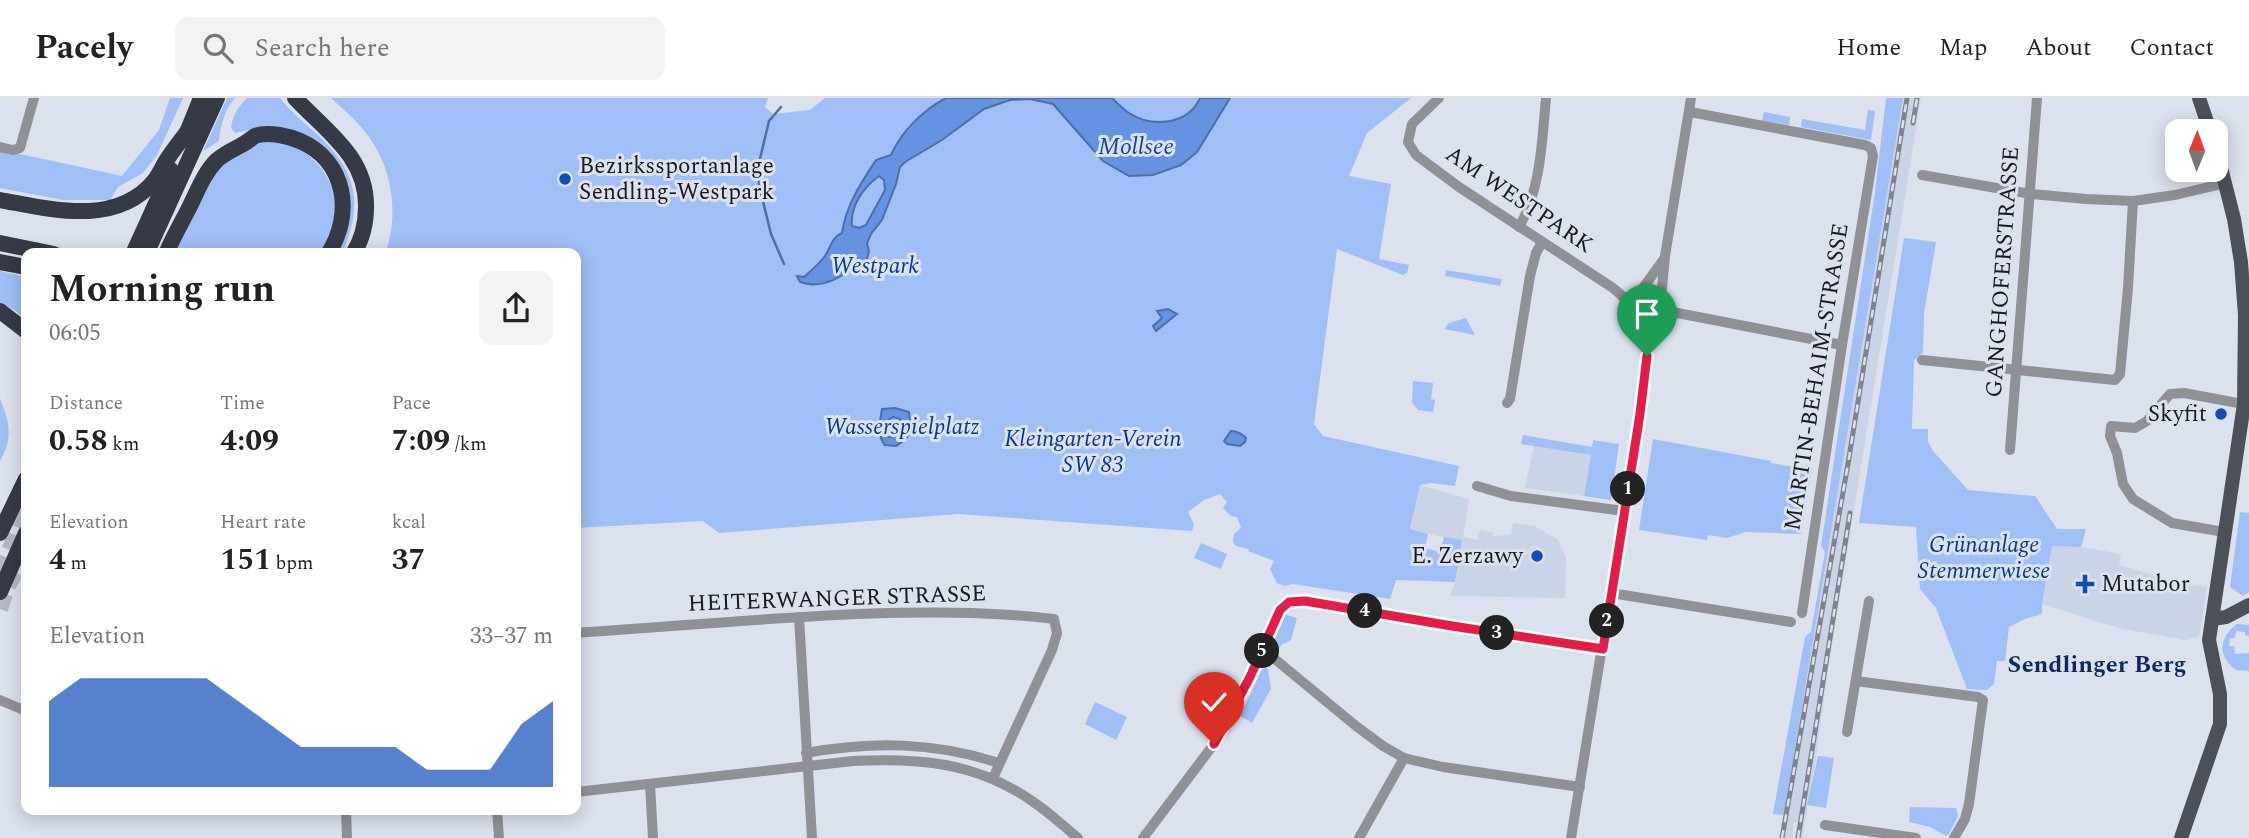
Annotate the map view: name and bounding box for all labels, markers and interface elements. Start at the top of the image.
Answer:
search box [175,17,665,80]
text: Pacely [35,23,133,73]
text: Search here [255,28,390,68]
icon: search [199,29,237,67]
text: Home [1836,30,1901,66]
text: Map [1939,30,1987,66]
text: About [2025,30,2091,66]
text: Contact [2129,30,2214,66]
north arrow [2165,119,2228,182]
map controls [2165,119,2228,182]
water label: Mollsee [1098,129,1174,165]
street label: AM WESTPARK [1438,137,1601,263]
street label: GANGHOFERSTRASSE [1977,145,2029,399]
place label: Bezirkssportanlage Sendling-Westpark [579,149,775,210]
marker: Bezirkssportanlage Sendling-Westpark [557,171,573,187]
street label: MARTIN-BEHAIM-STRASSE [1775,221,1859,533]
park label: Westpark [831,249,919,284]
text: Morning run [49,261,275,319]
button: share [479,271,553,345]
pin [1617,284,1677,356]
icon: arrive [1628,295,1666,333]
text: 06:05 [49,316,101,351]
text: Distance [49,389,123,418]
text: Time [220,389,265,418]
text: Pace [392,389,431,418]
place label: Skyfit [2148,397,2207,432]
marker: Skyfit [2213,406,2229,422]
park label: Wasserspielplatz [824,410,980,445]
text: 0.58 [49,418,108,464]
text: 4:09 [220,418,279,464]
text: 7:09 [392,418,450,464]
park label: Kleingarten-Verein SW 83 [1004,422,1182,483]
text: km [108,430,139,459]
text: /km [450,430,487,459]
pin: 1 [1610,472,1646,506]
text: 1 [1622,474,1633,503]
text: Elevation [49,508,129,537]
text: Heart rate [220,508,306,537]
text: kcal [392,508,426,537]
park label: Grünanlage Stemmerwiese [1918,528,2050,589]
text: 4 [49,537,66,583]
text: 151 [220,537,271,583]
text: 37 [392,537,425,583]
place label: E. Zerzawy [1411,539,1524,574]
marker: E. Zerzawy [1529,548,1545,564]
text: m [66,549,87,578]
text: bpm [271,549,313,578]
place label: Mutabor [2101,567,2190,602]
marker: Mutabor [2075,574,2095,594]
street label: HEITERWANGER STRASSE [687,576,987,622]
pin: 4 [1348,594,1382,628]
text: 4 [1359,596,1370,625]
pin: 2 [1590,603,1624,638]
text: 2 [1601,606,1612,635]
pin: 3 [1480,616,1514,650]
text: 3 [1491,618,1502,647]
text: Elevation [49,619,145,654]
text: 33–37 m [470,619,553,654]
pin: 5 [1244,634,1280,668]
text: 5 [1256,636,1267,665]
district label: Sendlinger Berg [2008,647,2186,683]
pin [1184,672,1244,744]
icon: check [1195,683,1233,721]

